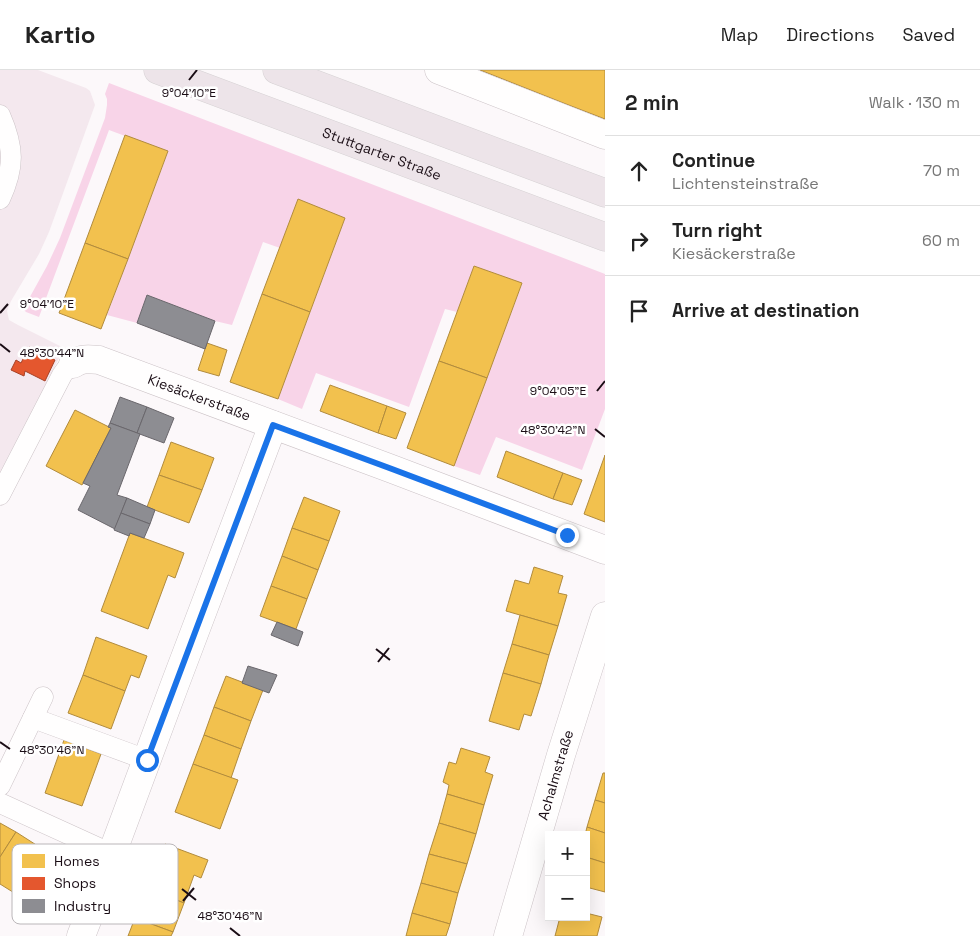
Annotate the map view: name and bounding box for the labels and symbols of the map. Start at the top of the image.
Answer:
text: 9°04'10"E [162,85,216,101]
street label: Stuttgarter Straße [320,123,444,184]
text: 9°04'10"E [20,296,74,312]
text: 48°30'44"N [20,345,84,361]
street label: Kiesäckerstraße [145,370,253,425]
text: 9°04'05"E [530,383,586,399]
text: 48°30'42"N [521,422,585,438]
route end [556,524,579,547]
street label: Achalmstraße [533,727,577,822]
text: 48°30'46"N [20,742,84,758]
route start [136,749,159,772]
legend [12,844,178,924]
text: Homes [54,852,100,870]
text: Shops [54,874,96,892]
text: Industry [54,897,111,915]
text: 48°30'46"N [198,908,262,924]

